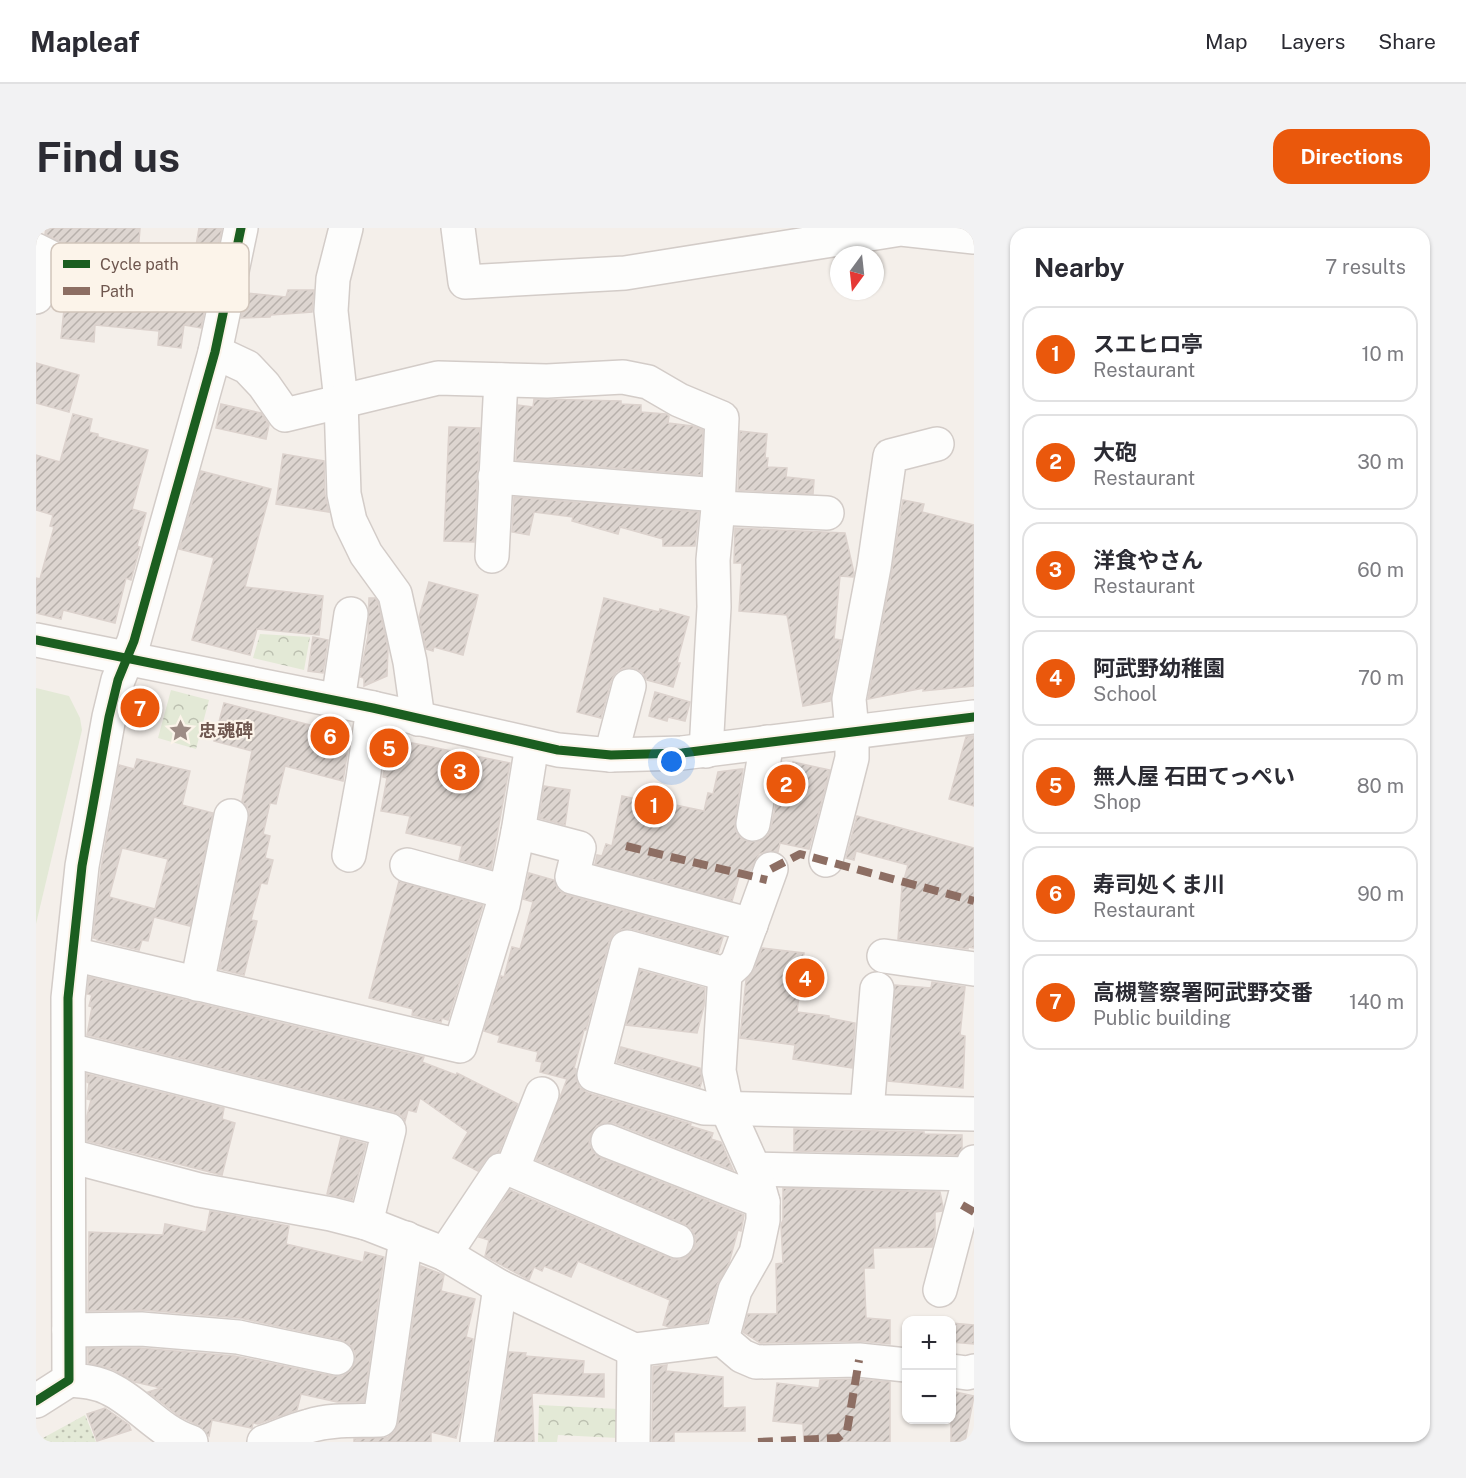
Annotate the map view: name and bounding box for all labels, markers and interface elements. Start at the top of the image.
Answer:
text: Mapleaf [30,25,140,58]
text: Map [1205,29,1248,54]
text: Layers [1281,29,1345,54]
text: Share [1378,29,1436,54]
button: Directions [1273,129,1430,184]
text: Find us [36,132,180,181]
legend [51,243,249,312]
north arrow [830,246,884,300]
text: Nearby [1034,252,1124,283]
text: Cycle path [100,255,179,274]
text: 7 results [1325,255,1406,279]
text: Path [100,282,134,301]
text: スエヒロ亭 [1093,331,1203,357]
text: 1 [1051,342,1060,366]
text: 10 m [1361,342,1404,366]
text: Restaurant [1093,358,1195,382]
text: 大砲 [1093,439,1137,465]
text: 2 [1049,450,1062,474]
text: 30 m [1357,450,1404,474]
text: Restaurant [1093,466,1195,490]
text: 洋食やさん [1093,547,1203,573]
text: 3 [1049,558,1062,582]
text: 60 m [1357,558,1404,582]
text: Restaurant [1093,574,1195,598]
text: 阿武野幼稚園 [1093,655,1225,681]
text: 4 [1049,666,1062,690]
text: 70 m [1358,666,1404,690]
text: School [1093,682,1157,706]
pin: 7 [120,686,160,730]
pin: 6 [310,714,350,758]
place icon: 忠魂碑 [168,717,194,743]
place label: 忠魂碑 [199,720,253,741]
pin: 5 [370,726,408,770]
your location [657,747,686,776]
pin: 3 [440,748,480,794]
pin: 2 [766,762,806,806]
text: 無人屋 石田てっぺい [1093,763,1295,789]
text: 5 [1049,774,1062,798]
text: 80 m [1357,774,1404,798]
pin: 1 [634,782,674,828]
text: Shop [1093,790,1141,814]
text: 寿司処くま川 [1093,871,1225,897]
text: 6 [1049,882,1062,906]
text: 90 m [1357,882,1404,906]
text: Restaurant [1093,898,1195,922]
pin: 4 [786,956,824,1000]
text: 高槻警察署阿武野交番 [1093,979,1313,1005]
text: 7 [1049,990,1062,1014]
text: 140 m [1349,990,1404,1014]
text: Public building [1093,1006,1231,1030]
map controls [902,1316,956,1424]
button: + [902,1316,956,1370]
button: − [902,1370,956,1424]

